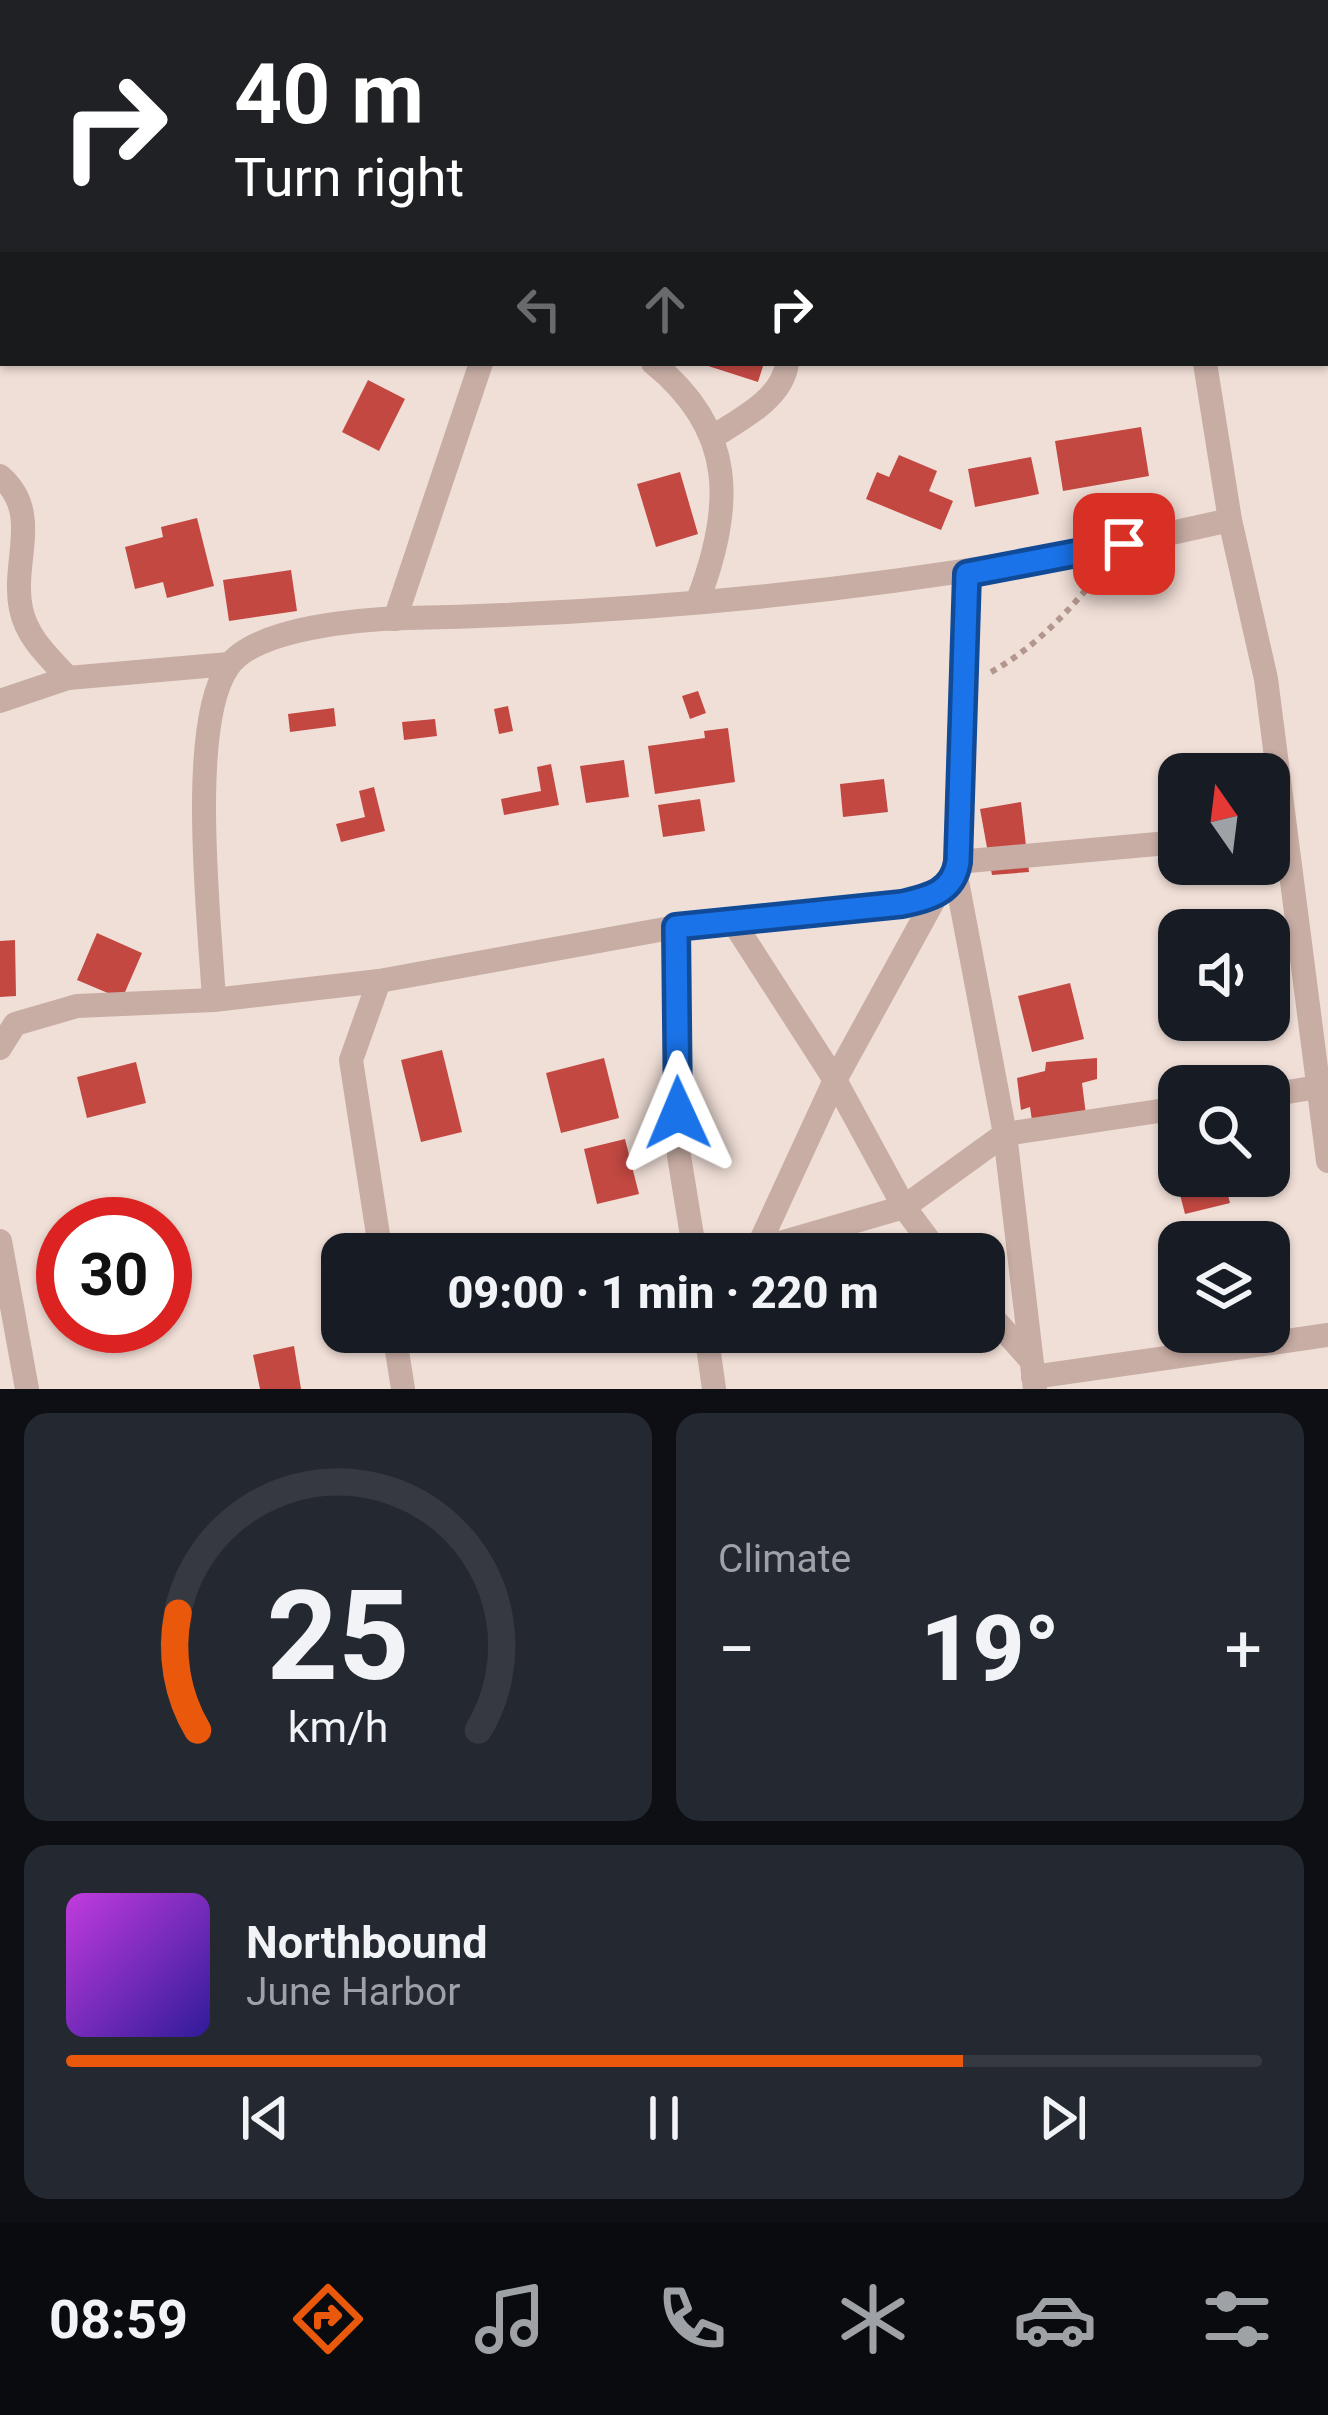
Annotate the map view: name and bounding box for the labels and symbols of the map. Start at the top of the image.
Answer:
pin [1073,493,1175,595]
north arrow [1158,753,1290,885]
position arrow [615,1050,741,1176]
speed limit sign: 30 [36,1197,192,1353]

